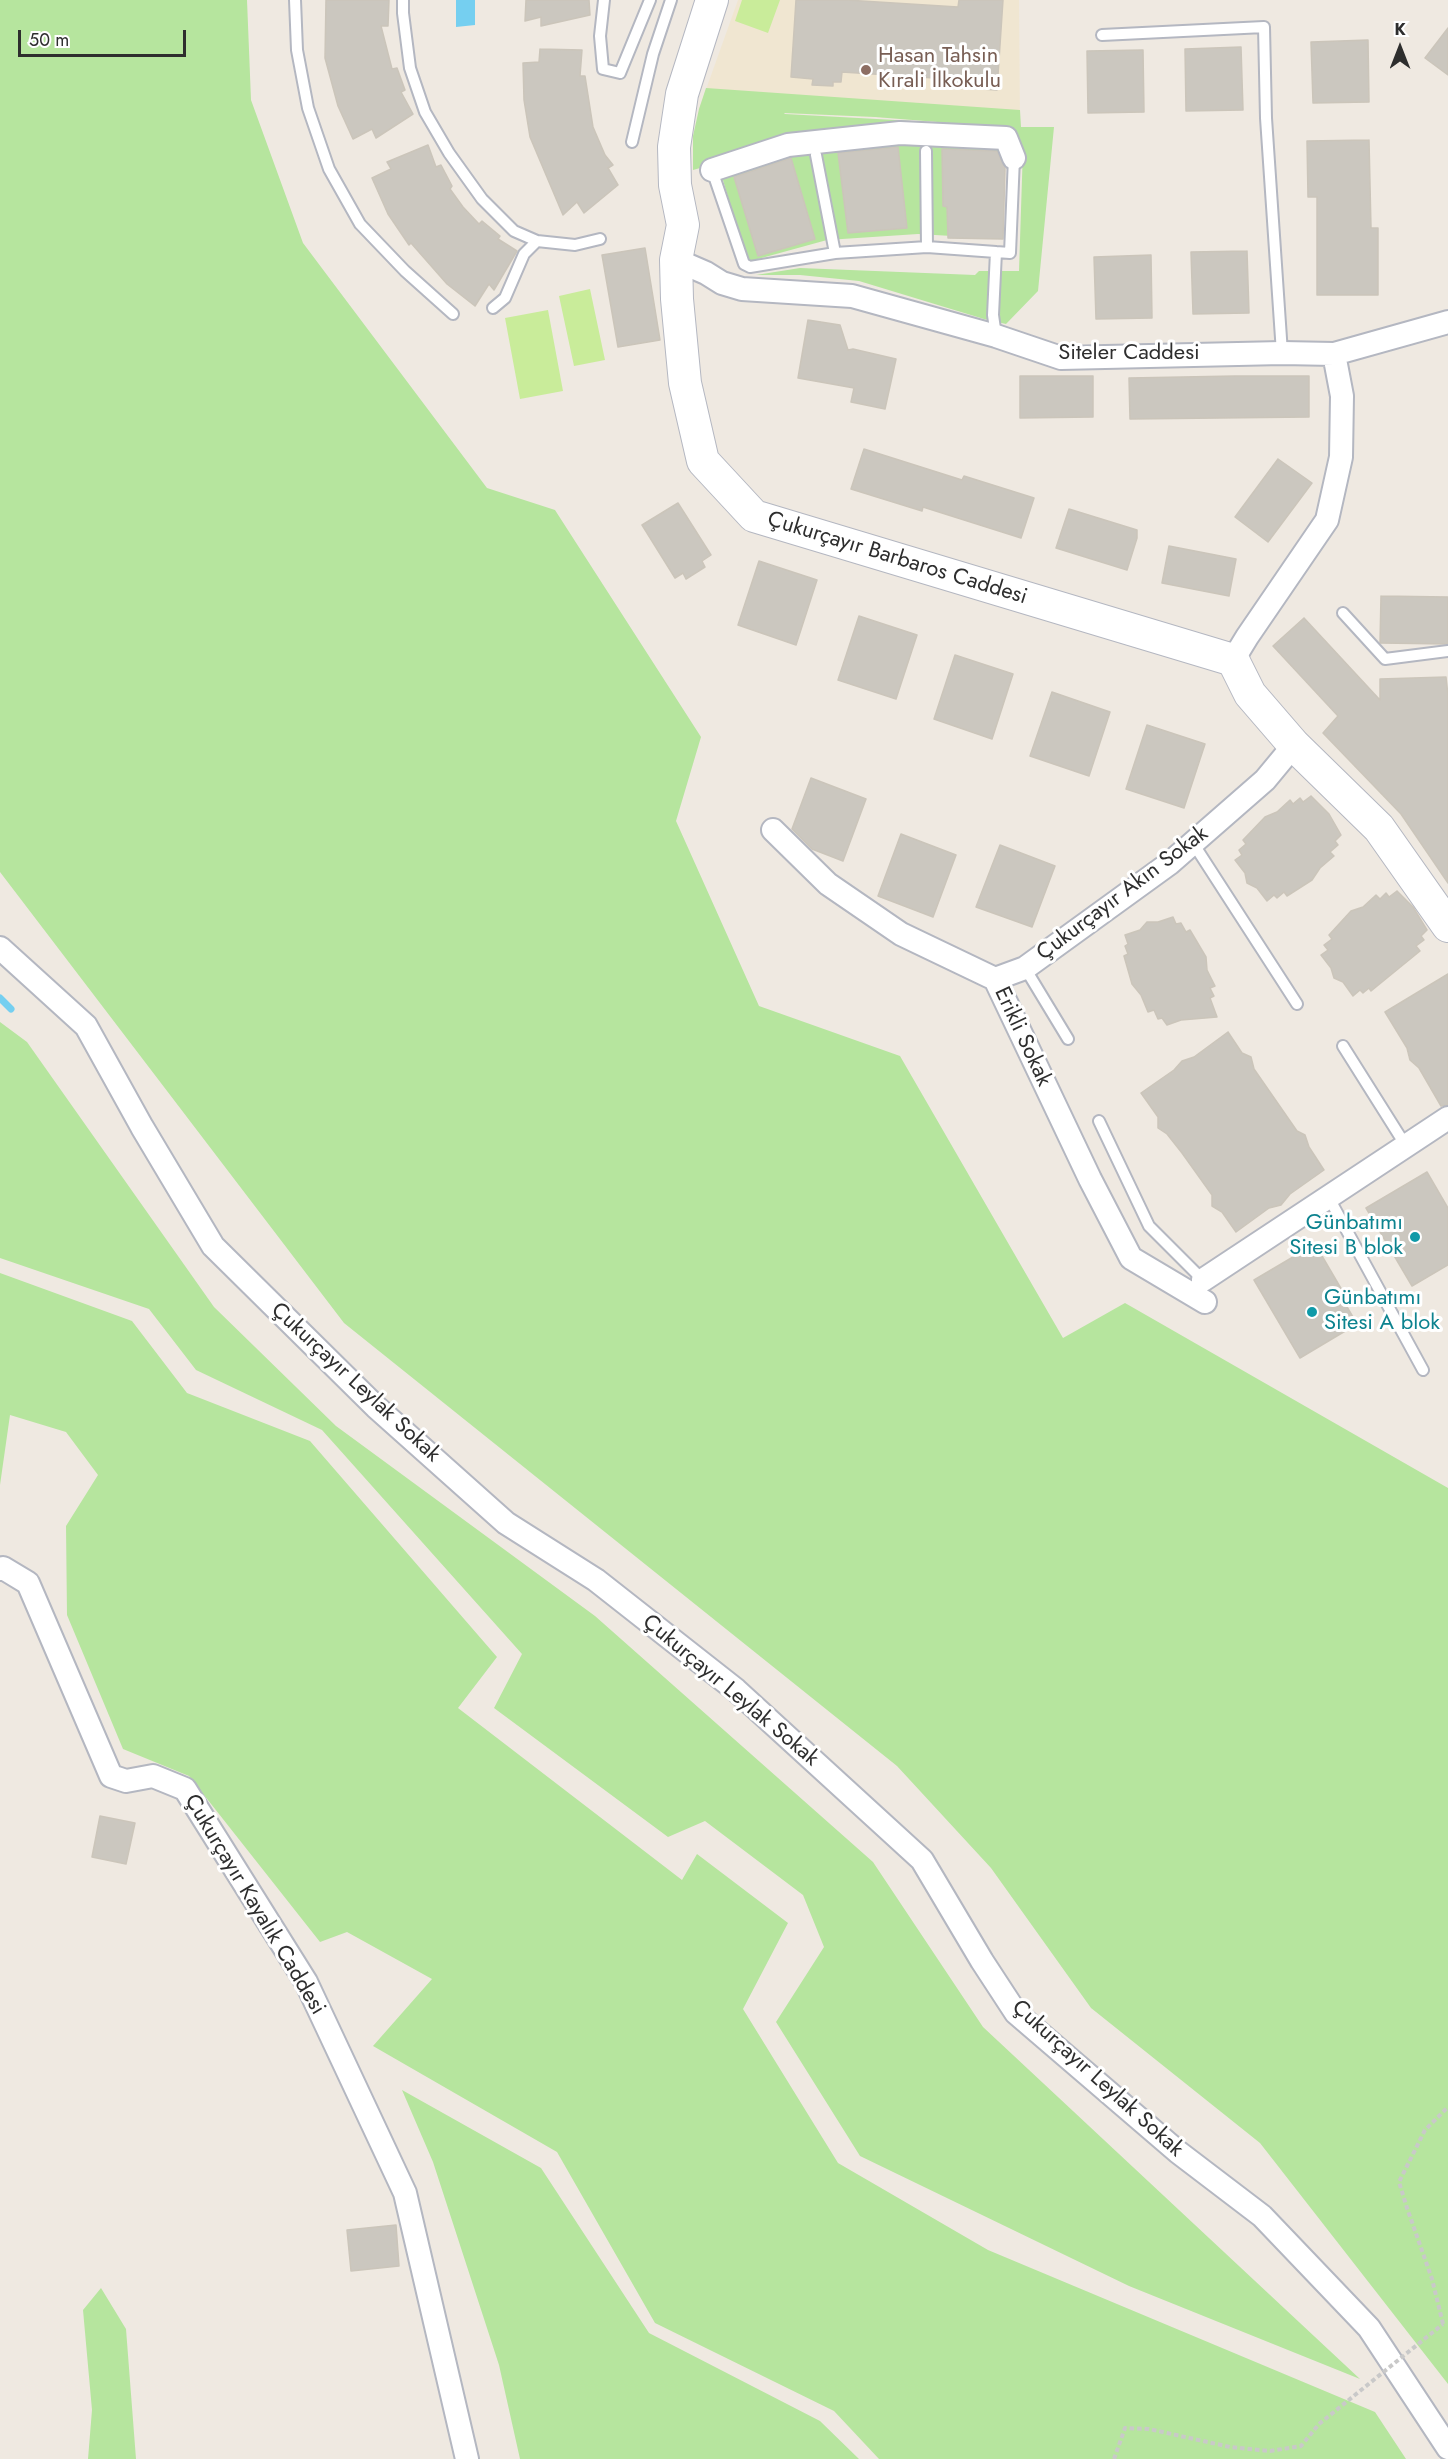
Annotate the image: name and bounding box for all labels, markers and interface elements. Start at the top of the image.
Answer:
scale bar [21,18,189,56]
north arrow [1370,18,1430,78]
text: K [1394,18,1406,41]
text: 50 m [29,27,69,53]
place label: Hasan Tahsin Kırali İlkokulu [878,44,1001,96]
marker: Hasan Tahsin Kırali İlkokulu [859,63,873,77]
street label: Siteler Caddesi [1058,341,1200,367]
street label: Çukurçayır Barbaros Caddesi [764,507,1030,611]
street label: Çukurçayır Akın Sokak [1032,821,1214,967]
street label: Erikli Sokak [988,983,1056,1091]
place label: Günbatımı Sitesi B blok [1289,1211,1403,1262]
marker: Günbatımı Sitesi B blok [1408,1230,1422,1244]
place label: Günbatımı Sitesi A blok [1324,1286,1440,1338]
street label: Çukurçayır Leylak Sokak [265,1298,445,1468]
marker: Günbatımı Sitesi A blok [1305,1305,1319,1319]
street label: Çukurçayır Leylak Sokak [637,1610,823,1772]
street label: Çukurçayır Kayalık Caddesi [178,1790,330,2020]
street label: Çukurçayır Leylak Sokak [1006,1995,1188,2163]

